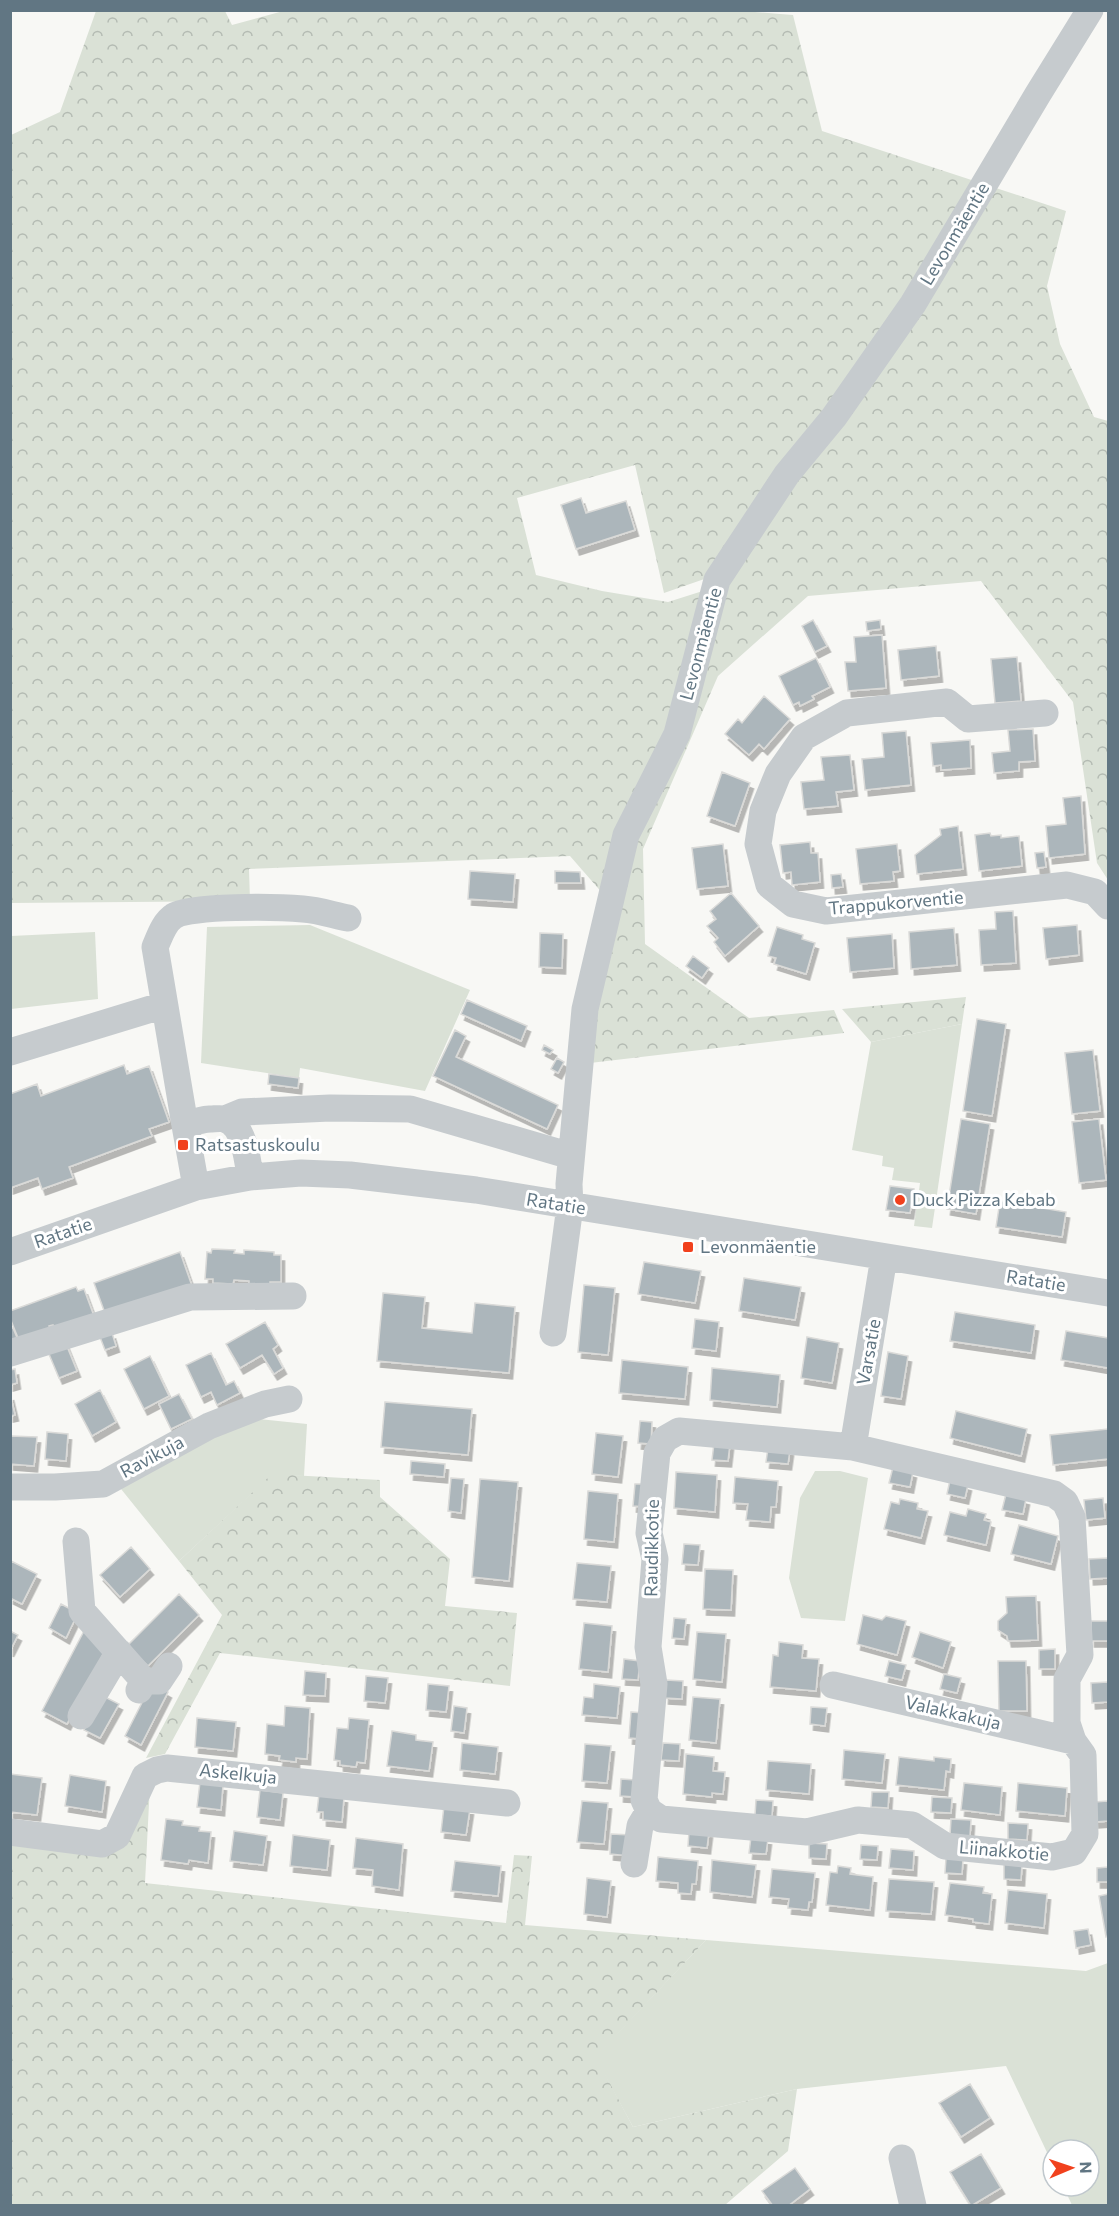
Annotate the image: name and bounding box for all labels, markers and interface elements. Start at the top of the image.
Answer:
street label: Levonmäentie [915,178,993,289]
street label: Levonmäentie [674,585,726,703]
street label: Trappukorventie [828,885,964,919]
place label: Ratsastuskoulu [195,1133,320,1155]
marker: Ratsastuskoulu [176,1138,190,1152]
street label: Ratatie [525,1187,587,1219]
place label: Duck Pizza Kebab [912,1188,1056,1210]
marker: Duck Pizza Kebab [893,1193,907,1207]
street label: Ratatie [31,1212,94,1252]
place label: Levonmäentie [700,1235,816,1257]
marker: Levonmäentie [681,1240,695,1254]
street label: Ratatie [1005,1264,1067,1296]
street label: Varsatie [851,1317,885,1387]
street label: Ravikuja [116,1430,187,1482]
street label: Raudikkotie [639,1499,663,1597]
street label: Valakkakuja [903,1690,1003,1734]
street label: Askelkuja [198,1758,278,1788]
street label: Liinakkotie [958,1835,1050,1865]
north arrow [1041,2138,1101,2198]
text: N [1077,2161,1096,2174]

